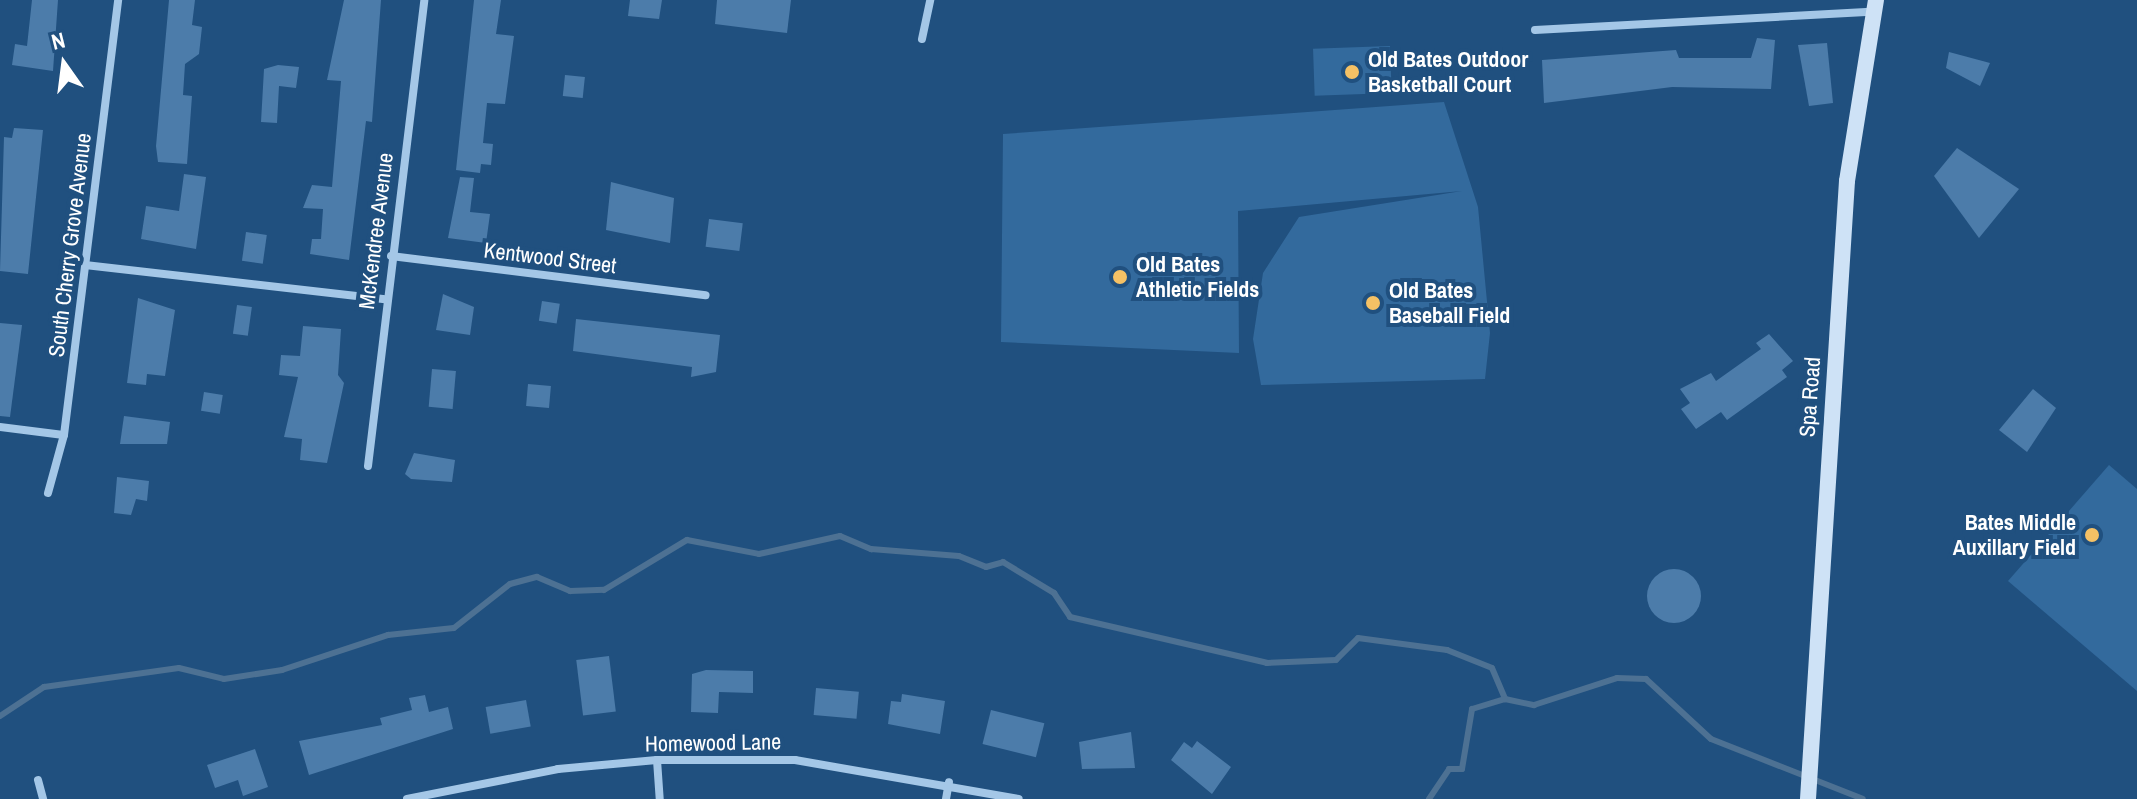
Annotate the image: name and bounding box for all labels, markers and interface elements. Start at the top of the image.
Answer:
north arrow [24,24,104,104]
text: N [48,25,68,57]
place label: Old Bates Outdoor Basketball Court [1368,46,1528,98]
marker: Old Bates Outdoor Basketball Court [1343,63,1361,81]
street label: South Cherry Grove Avenue [43,131,97,359]
street label: McKendree Avenue [353,151,399,311]
street label: Kentwood Street [482,237,618,279]
place label: Old Bates Athletic Fields [1136,251,1259,302]
marker: Old Bates Athletic Fields [1111,268,1129,286]
place label: Old Bates Baseball Field [1389,277,1510,328]
marker: Old Bates Baseball Field [1364,294,1382,312]
street label: Spa Road [1794,356,1826,438]
place label: Bates Middle Auxillary Field [1953,509,2076,560]
marker: Bates Middle Auxillary Field [2083,526,2101,544]
street label: Homewood Lane [645,729,781,757]

